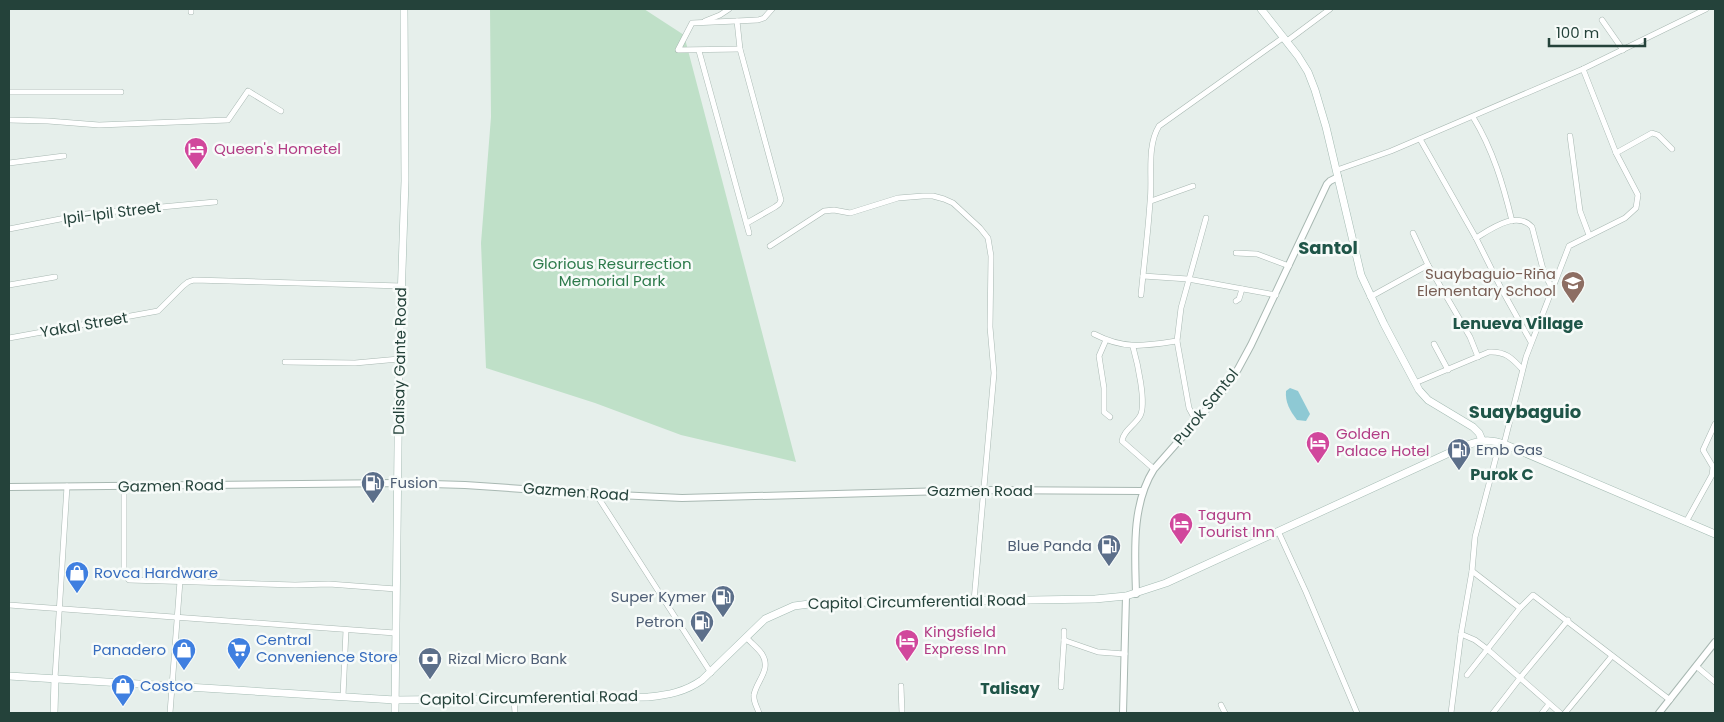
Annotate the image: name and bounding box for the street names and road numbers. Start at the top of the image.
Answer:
street label: Ipil-Ipil Street [62,196,162,229]
street label: Dalisay Gante Road [388,287,411,435]
street label: Yakal Street [39,306,129,343]
street label: Purok Santol [1168,364,1243,449]
street label: Gazmen Road [118,474,224,497]
street label: Gazmen Road [522,477,630,506]
street label: Gazmen Road [927,480,1033,501]
street label: Capitol Circumferential Road [808,589,1026,614]
street label: Capitol Circumferential Road [420,685,638,710]

